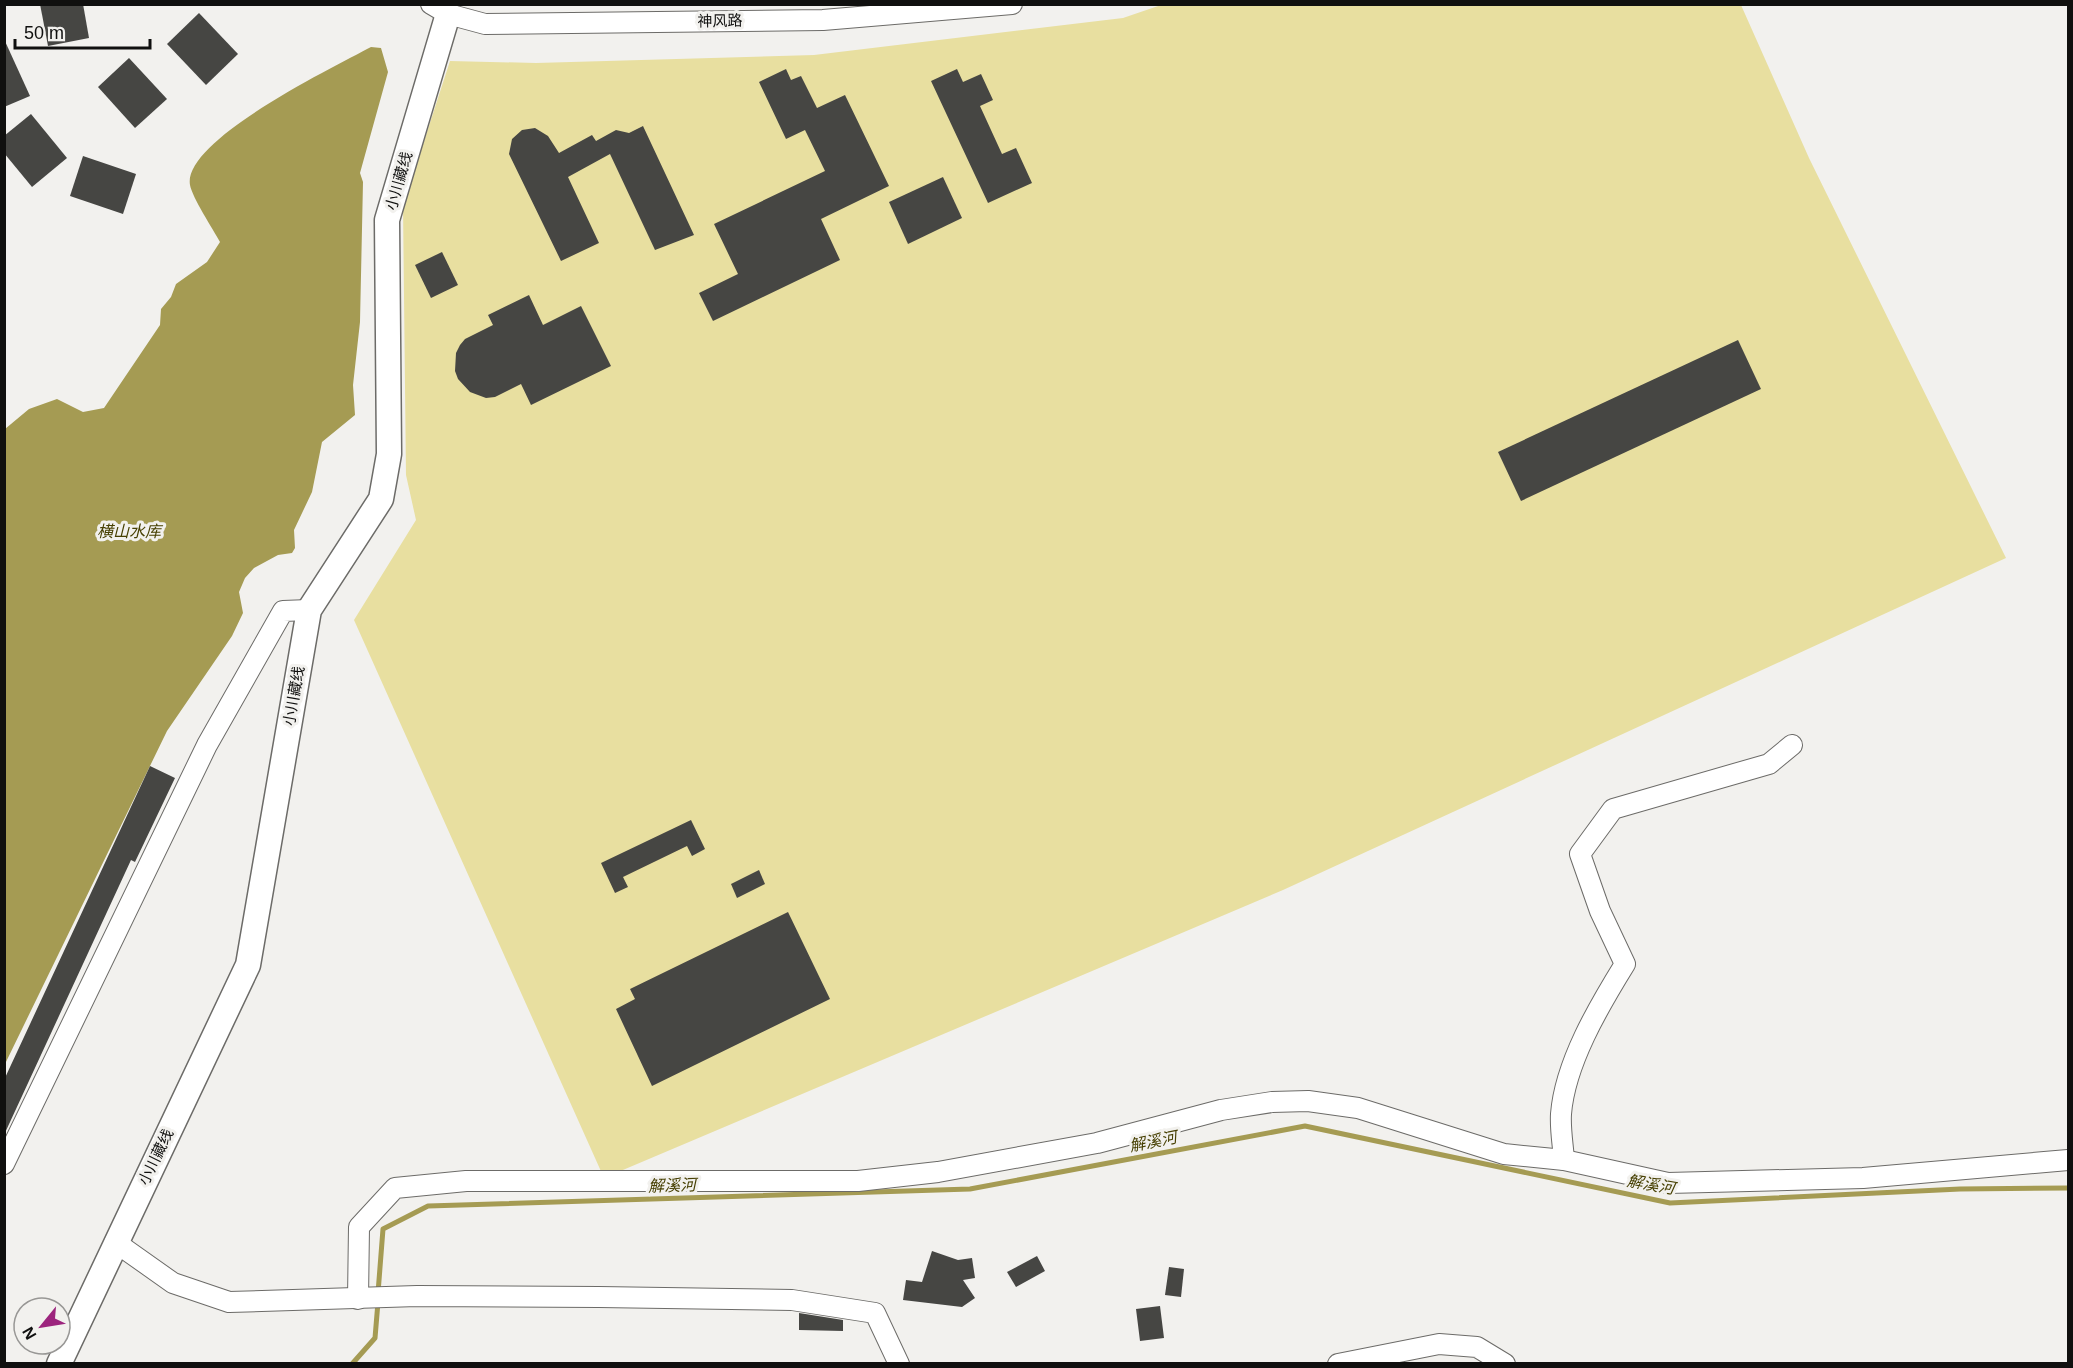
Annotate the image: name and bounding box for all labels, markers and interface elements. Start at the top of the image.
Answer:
scale bar [15,12,150,50]
street label: 神风路 [697,12,743,29]
text: 50 m [24,23,64,43]
street label: 小川藏线 [382,150,415,212]
water label: 横山水库 [97,523,164,540]
street label: 小川藏线 [280,665,307,727]
street label: 小川藏线 [135,1126,176,1187]
water label: 解溪河 [1128,1128,1181,1154]
water label: 解溪河 [1626,1172,1679,1198]
water label: 解溪河 [648,1176,699,1195]
north arrow [12,1296,72,1356]
text: N [19,1324,40,1343]

